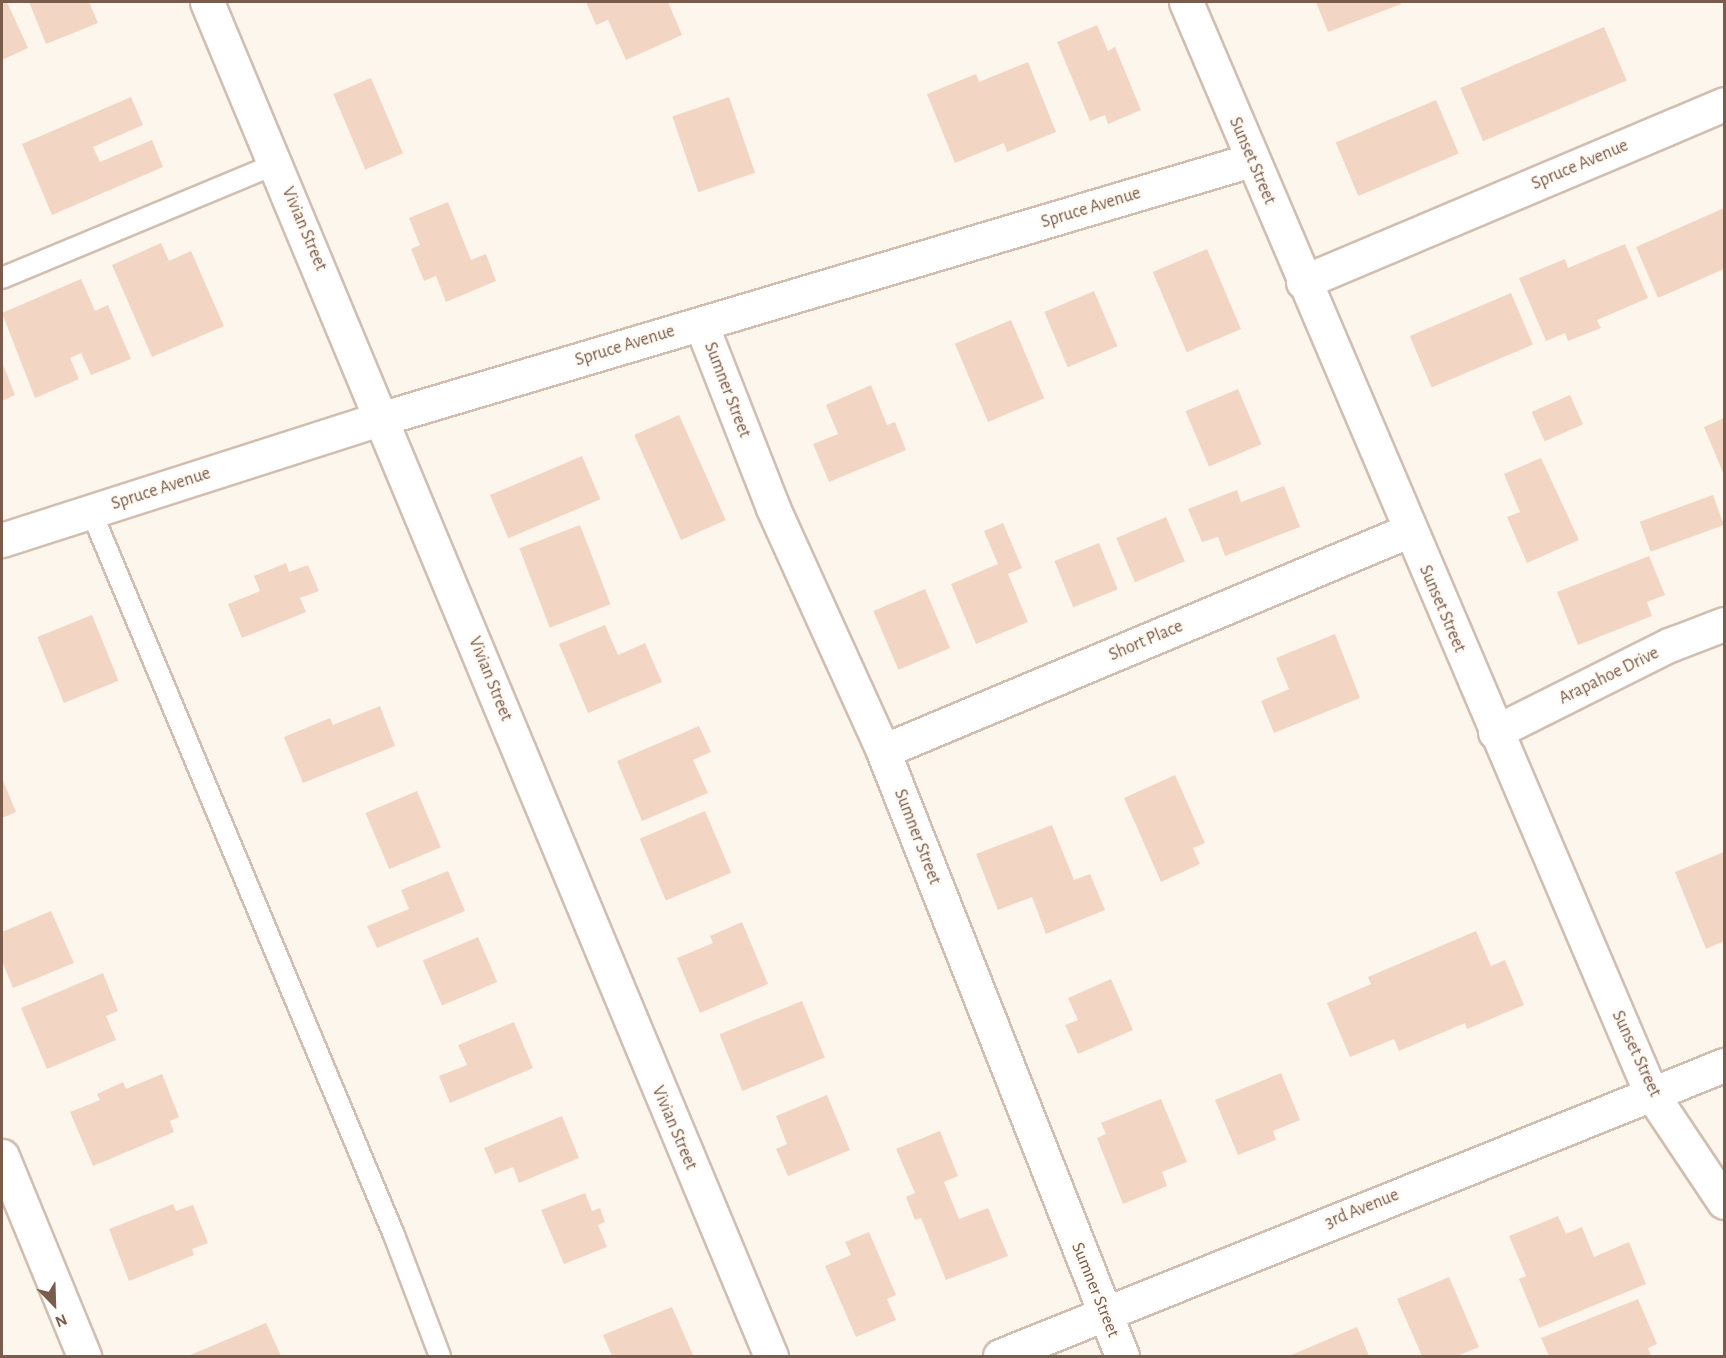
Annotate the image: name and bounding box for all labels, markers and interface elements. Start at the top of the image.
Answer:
street label: Sunset Street [1224,114,1280,208]
street label: Spruce Avenue [1528,135,1632,195]
street label: Spruce Avenue [1039,183,1143,233]
street label: Vivian Street [277,184,331,274]
street label: Spruce Avenue [573,321,677,371]
street label: Sumner Street [699,339,755,441]
street label: Spruce Avenue [109,463,213,515]
street label: Sunset Street [1414,562,1470,656]
street label: Short Place [1106,616,1186,666]
street label: Vivian Street [463,634,517,724]
street label: Arapahoe Drive [1555,642,1663,710]
street label: Sumner Street [889,786,945,888]
street label: Sunset Street [1607,1007,1665,1101]
street label: Vivian Street [647,1083,701,1173]
street label: 3rd Avenue [1322,1184,1402,1234]
street label: Sumner Street [1066,1239,1124,1341]
north arrow [24,1274,84,1334]
text: N [53,1311,69,1330]

